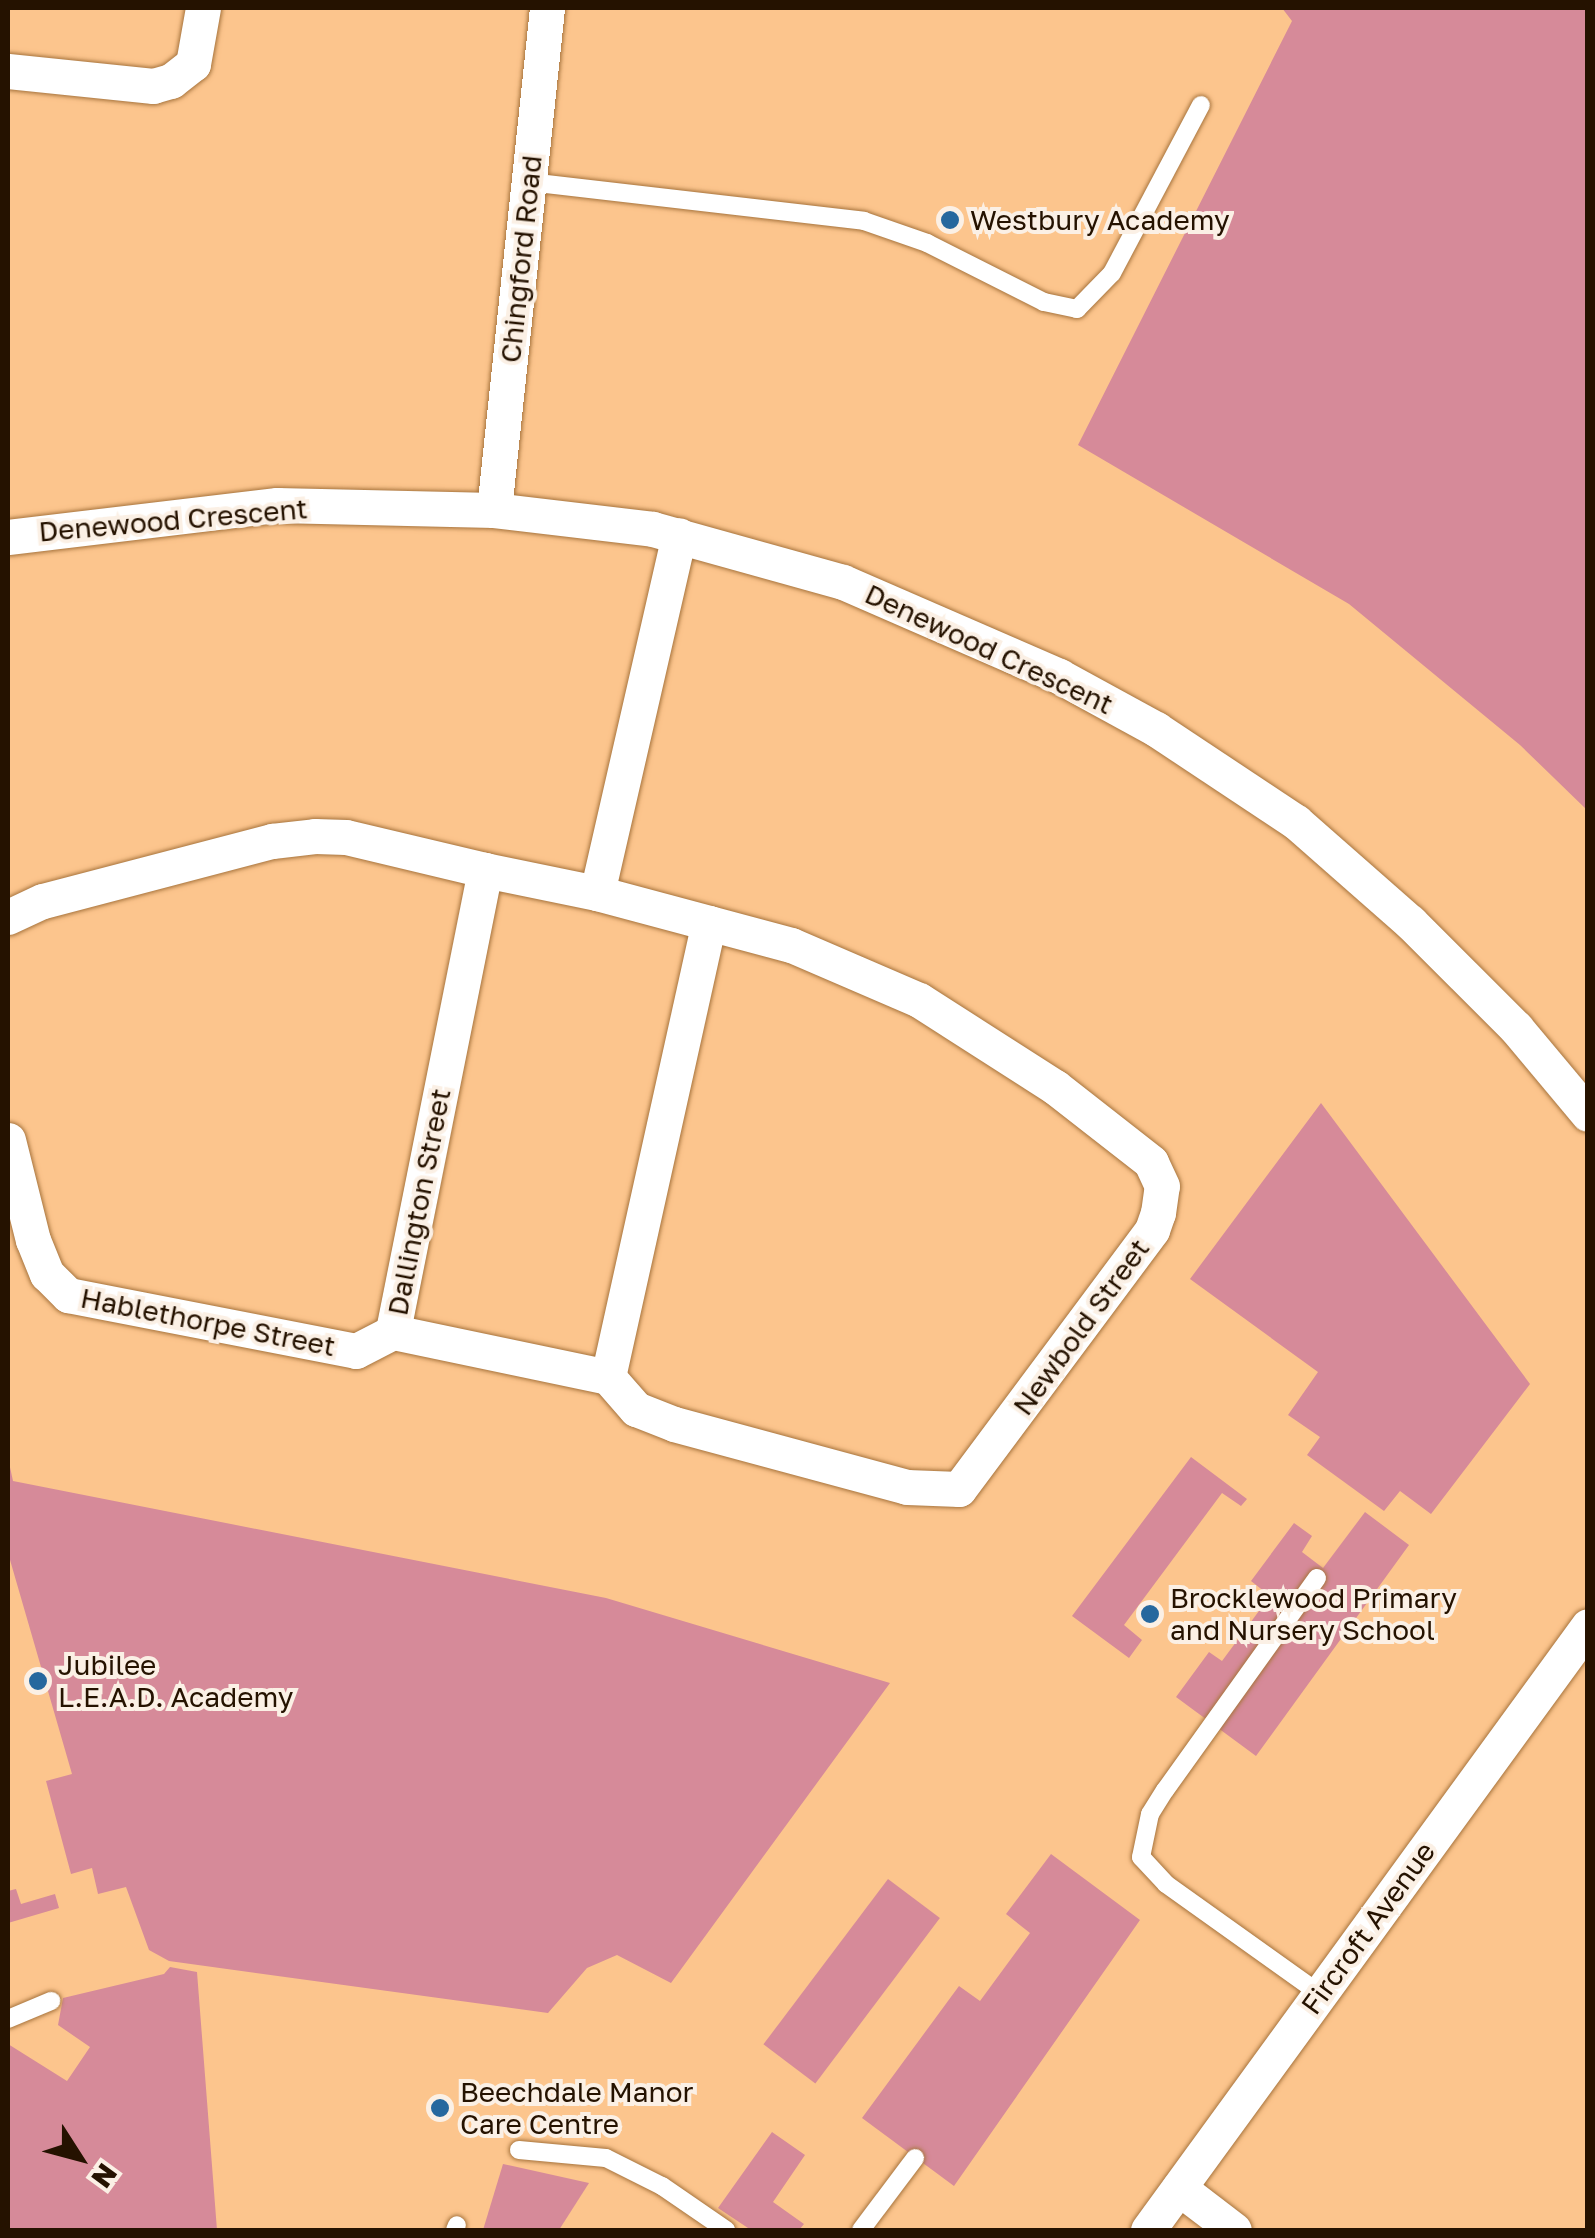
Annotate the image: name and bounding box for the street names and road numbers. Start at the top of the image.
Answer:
street label: Chingford Road [493,154,549,364]
street label: Denewood Crescent [37,492,309,548]
street label: Denewood Crescent [860,577,1118,721]
street label: Dallington Street [381,1086,457,1318]
street label: Newbold Street [1006,1232,1156,1422]
street label: Hablethorpe Street [78,1281,338,1363]
street label: Fircroft Avenue [1294,1835,1442,2021]

